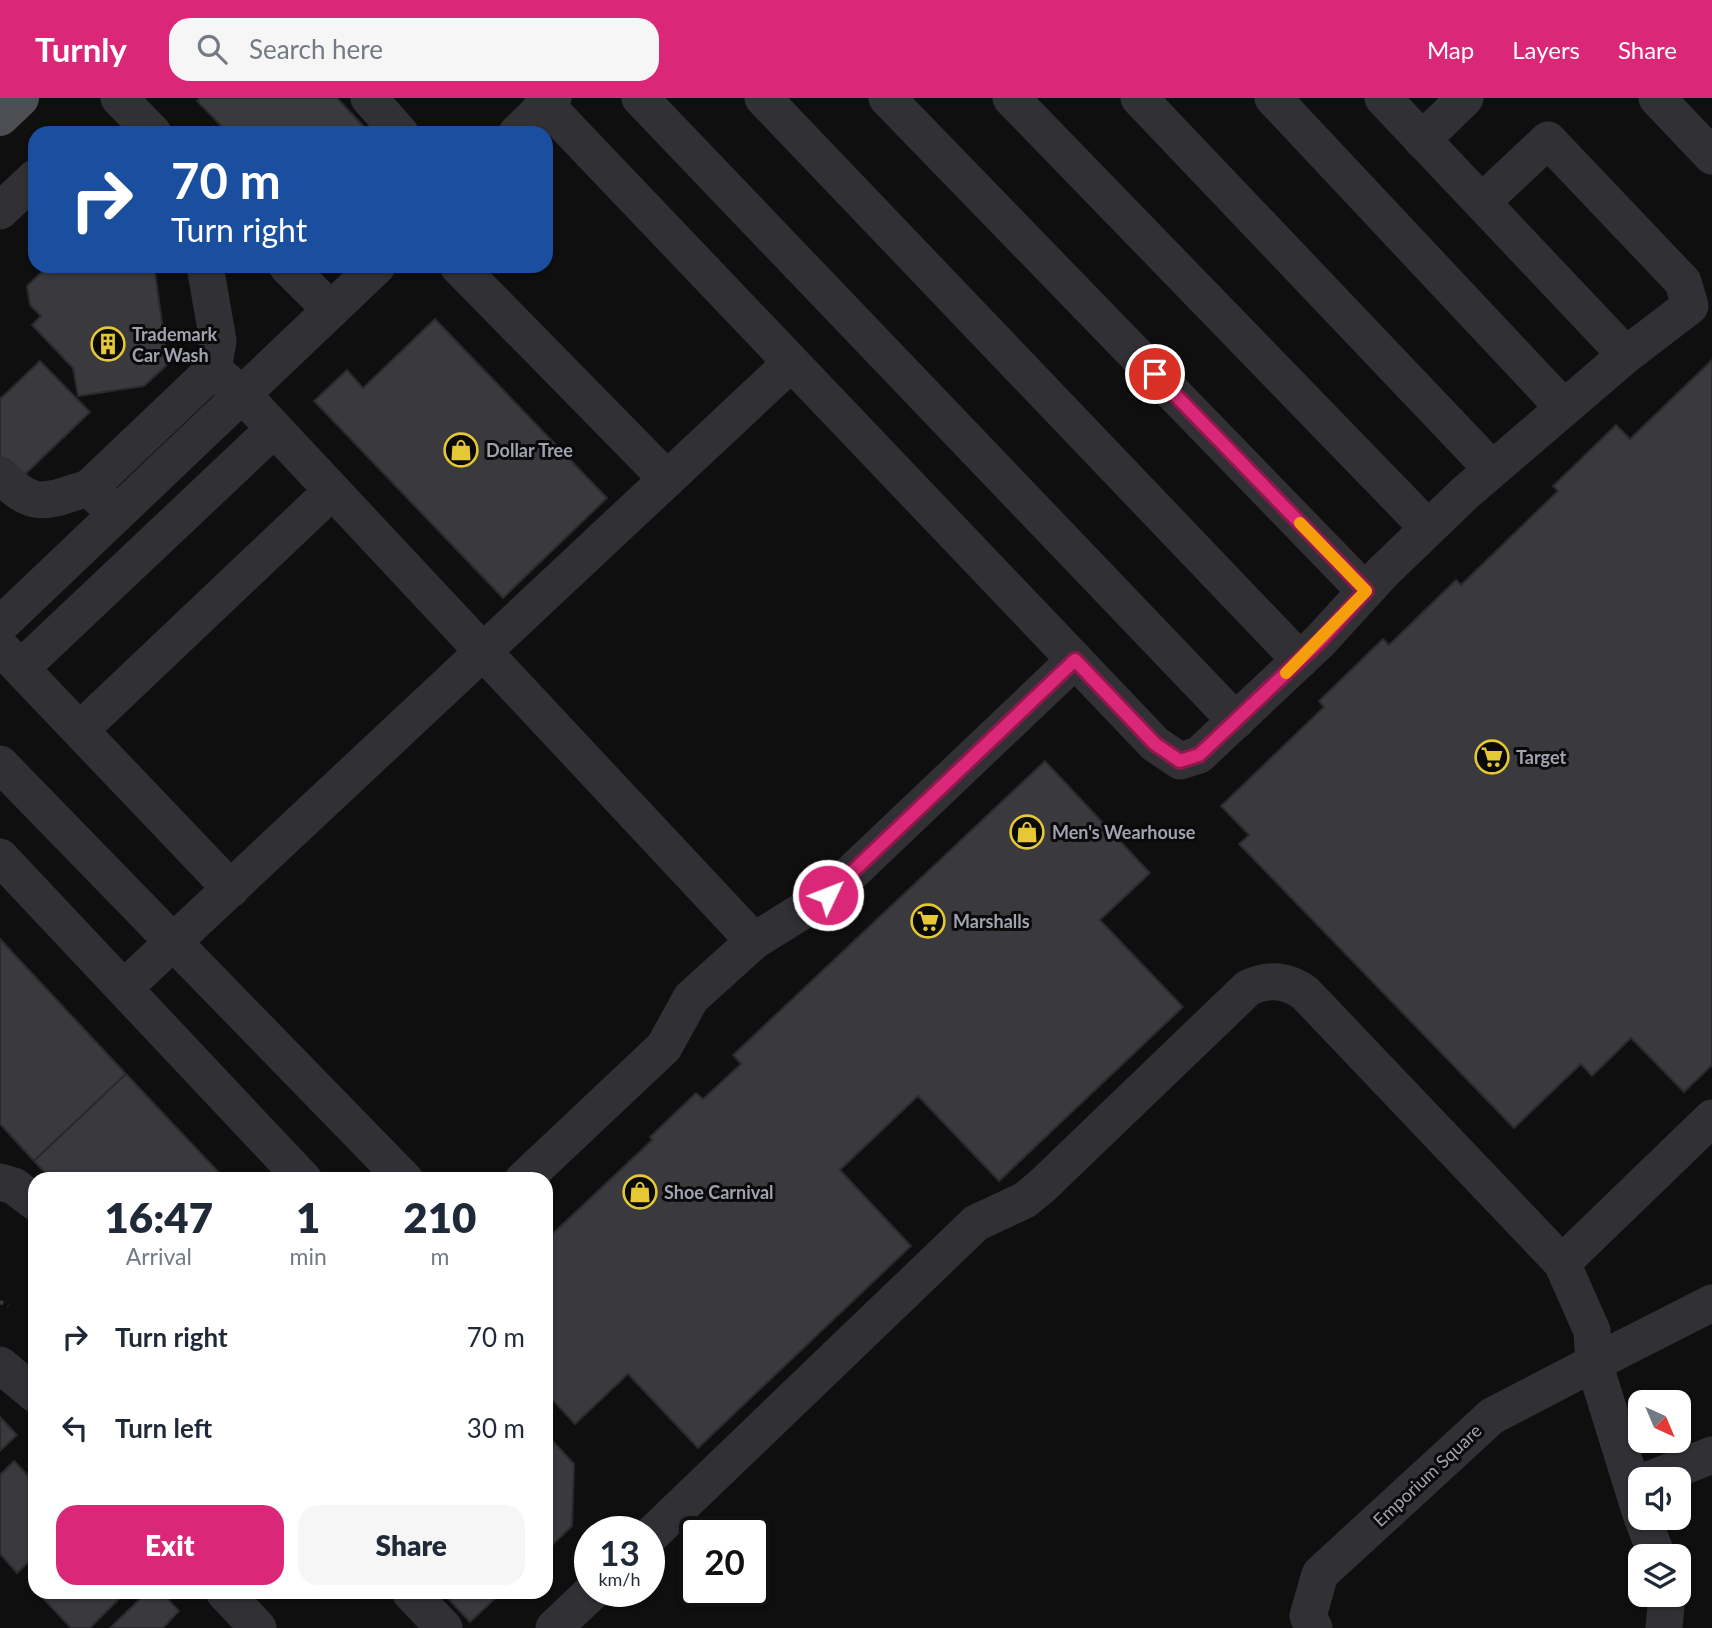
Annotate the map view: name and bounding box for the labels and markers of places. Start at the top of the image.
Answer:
place label: Trademark Car Wash [132,323,217,366]
building icon: Trademark Car Wash [89,325,127,363]
pin [1125,344,1185,404]
shop icon: Dollar Tree [442,431,480,469]
place label: Dollar Tree [486,439,573,461]
supermarket icon: Target [1473,738,1511,776]
place label: Target [1516,746,1566,768]
shop icon: Men's Wearhouse [1008,813,1046,851]
place label: Men's Wearhouse [1052,821,1196,843]
supermarket icon: Marshalls [909,902,947,940]
place label: Marshalls [953,910,1030,932]
shop icon: Shoe Carnival [621,1173,659,1211]
place label: Shoe Carnival [664,1181,774,1203]

